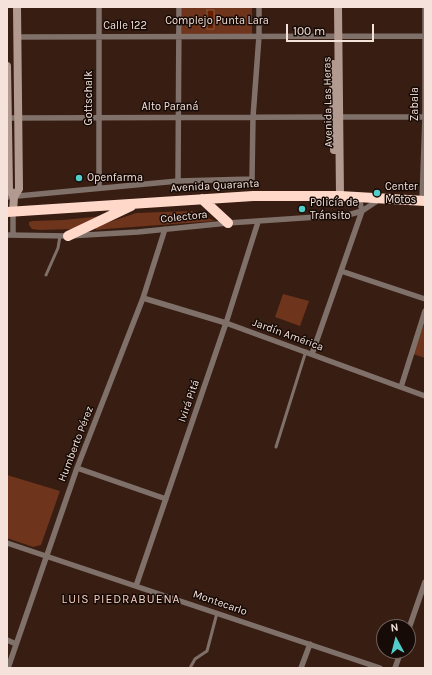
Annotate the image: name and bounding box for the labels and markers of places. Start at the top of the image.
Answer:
place label: Openfarma [87,171,143,185]
marker: Openfarma [74,173,84,183]
place label: Center Motos [385,180,418,206]
marker: Center Motos [372,188,382,198]
place label: Policía de Tránsito [310,196,358,222]
marker: Policía de Tránsito [297,204,307,214]

